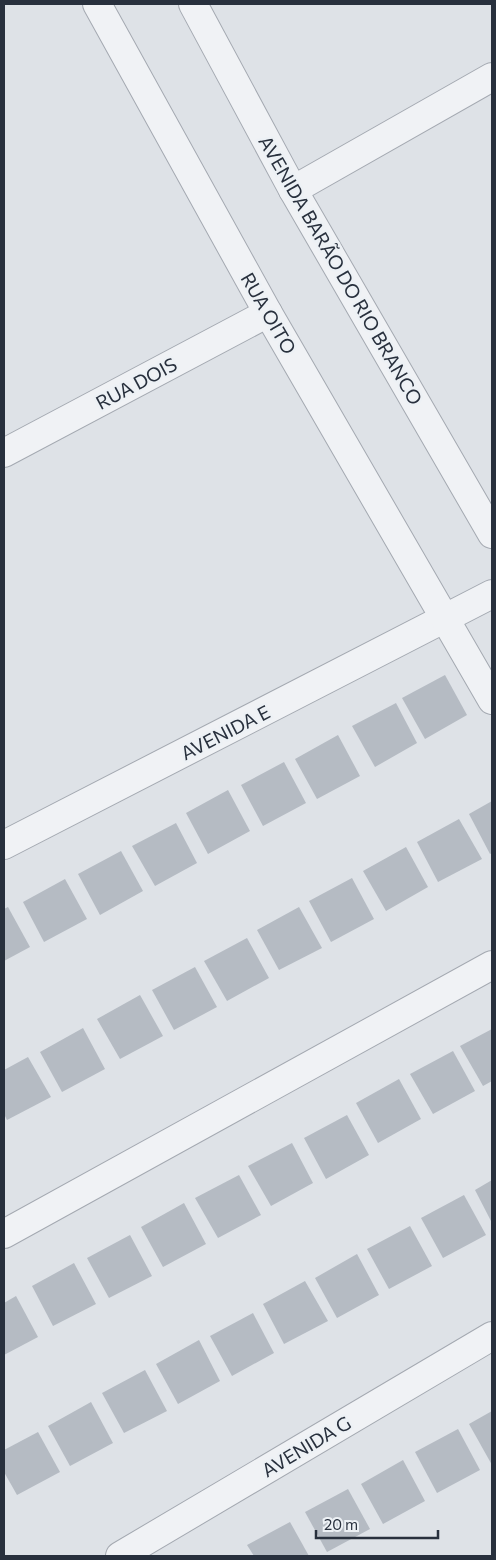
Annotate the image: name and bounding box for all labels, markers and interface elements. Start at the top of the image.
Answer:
street label: AVENIDA BARÃO DO RIO BRANCO [254,131,428,409]
street label: RUA OITO [236,268,302,358]
street label: RUA DOIS [92,352,180,414]
street label: AVENIDA E [177,700,273,764]
street label: AVENIDA G [257,1410,355,1482]
scale bar [316,1508,438,1540]
text: 20 m [324,1515,358,1533]

